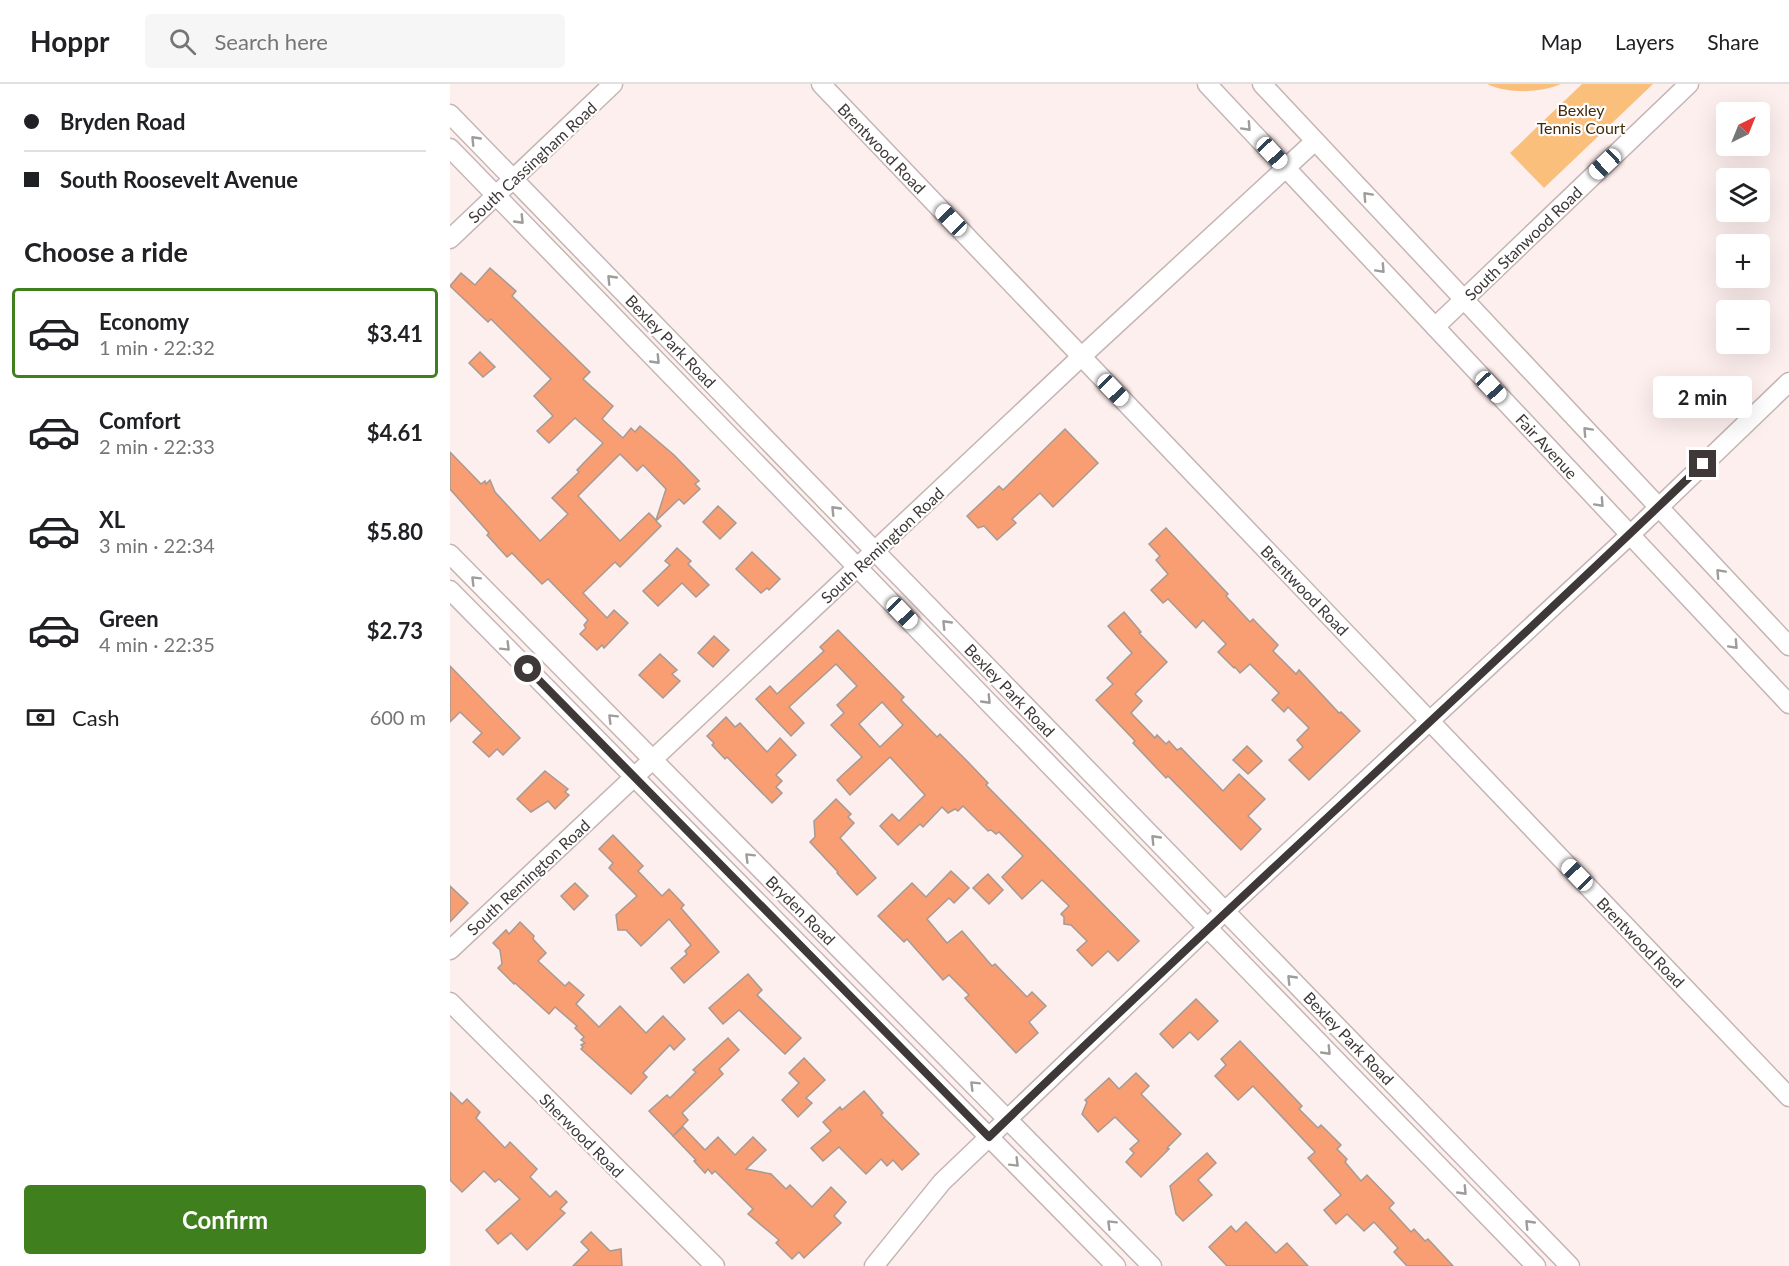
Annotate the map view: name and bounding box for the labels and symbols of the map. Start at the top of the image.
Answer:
street label: South Cassingham Road [464,98,600,226]
street label: Brentwood Road [834,99,930,197]
park label: Bexley Tennis Court [1537,100,1626,137]
north arrow [1716,102,1770,156]
one-way arrow [1240,120,1251,130]
car [1253,134,1291,172]
one-way arrow [472,136,483,147]
car [1586,145,1624,183]
street label: South Stanwood Road [1460,182,1586,304]
one-way arrow [1364,193,1375,204]
car [932,201,970,239]
one-way arrow [513,213,524,223]
one-way arrow [1373,261,1384,272]
one-way arrow [608,276,619,287]
street label: Bexley Park Road [622,291,720,391]
one-way arrow [649,353,660,363]
car [1472,368,1510,406]
car [1094,371,1132,409]
callout: 2 min [1654,377,1752,419]
street label: Fair Avenue [1512,410,1582,482]
one-way arrow [1583,427,1594,437]
route end [1689,450,1716,477]
street label: South Remington Road [817,483,947,607]
one-way arrow [1593,496,1604,506]
one-way arrow [831,506,842,516]
street label: Brentwood Road [1257,541,1353,639]
one-way arrow [1716,569,1727,580]
one-way arrow [471,576,482,586]
car [883,594,921,632]
one-way arrow [942,620,953,630]
one-way arrow [1727,638,1738,648]
one-way arrow [498,639,509,650]
street label: Bexley Park Road [961,640,1059,740]
route start [514,655,541,682]
one-way arrow [979,693,990,704]
one-way arrow [608,715,619,725]
street label: South Remington Road [463,815,593,939]
one-way arrow [1151,836,1162,846]
one-way arrow [745,853,756,864]
car [1558,856,1596,894]
street label: Bryden Road [762,871,840,949]
street label: Brentwood Road [1593,893,1689,991]
one-way arrow [1287,975,1298,986]
street label: Bexley Park Road [1300,988,1398,1088]
one-way arrow [1320,1044,1331,1055]
one-way arrow [970,1082,981,1093]
street label: Sherwood Road [536,1089,628,1181]
one-way arrow [1007,1155,1018,1166]
one-way arrow [1456,1185,1467,1195]
one-way arrow [1107,1221,1118,1232]
one-way arrow [1526,1221,1537,1232]

